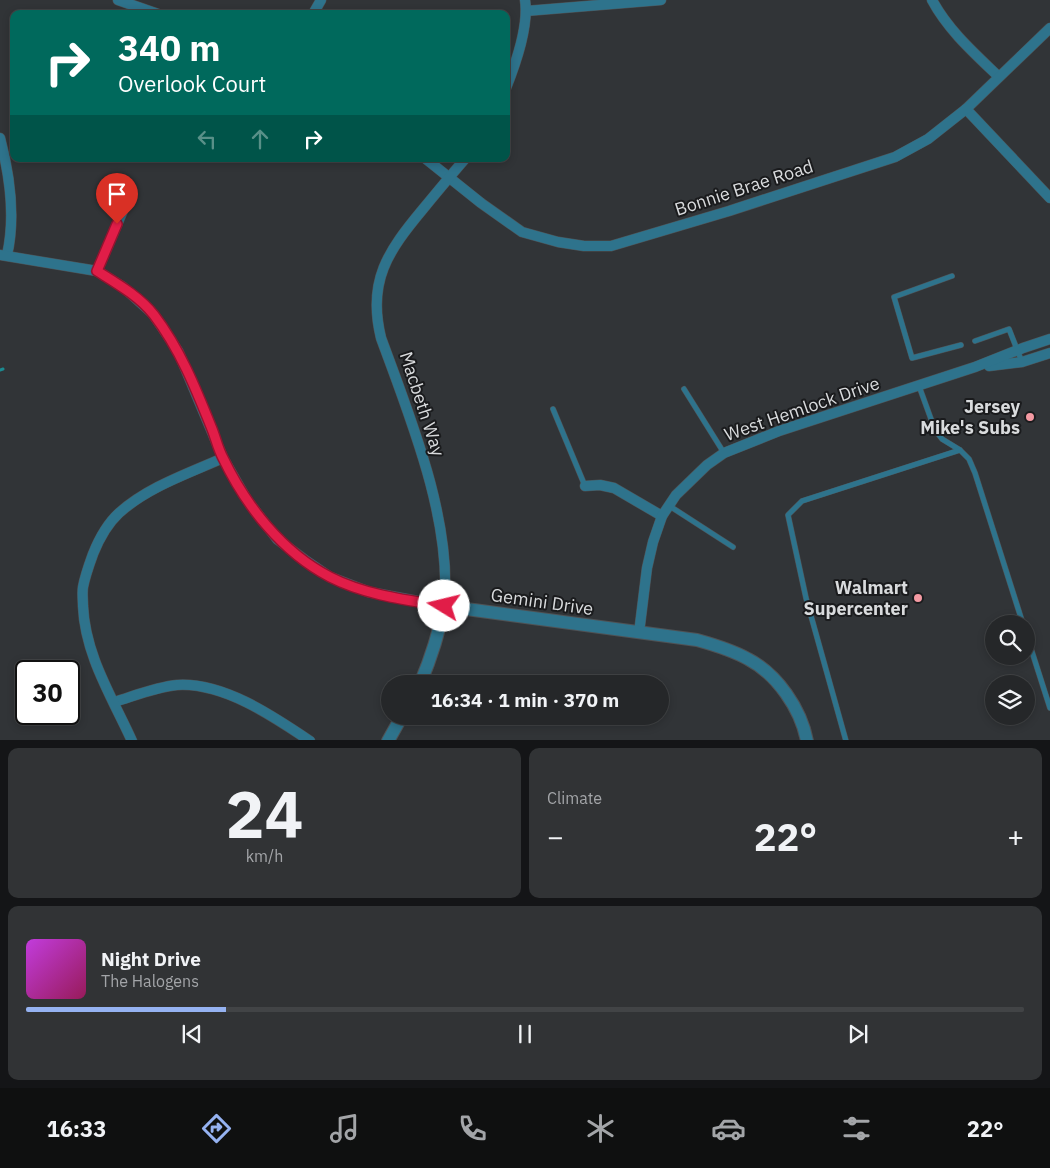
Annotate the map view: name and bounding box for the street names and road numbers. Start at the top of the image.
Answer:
street label: Bonnie Brae Road [672,154,816,221]
street label: Macbeth Way [395,349,450,459]
street label: West Hemlock Drive [721,371,883,446]
street label: Gemini Drive [489,583,595,620]

